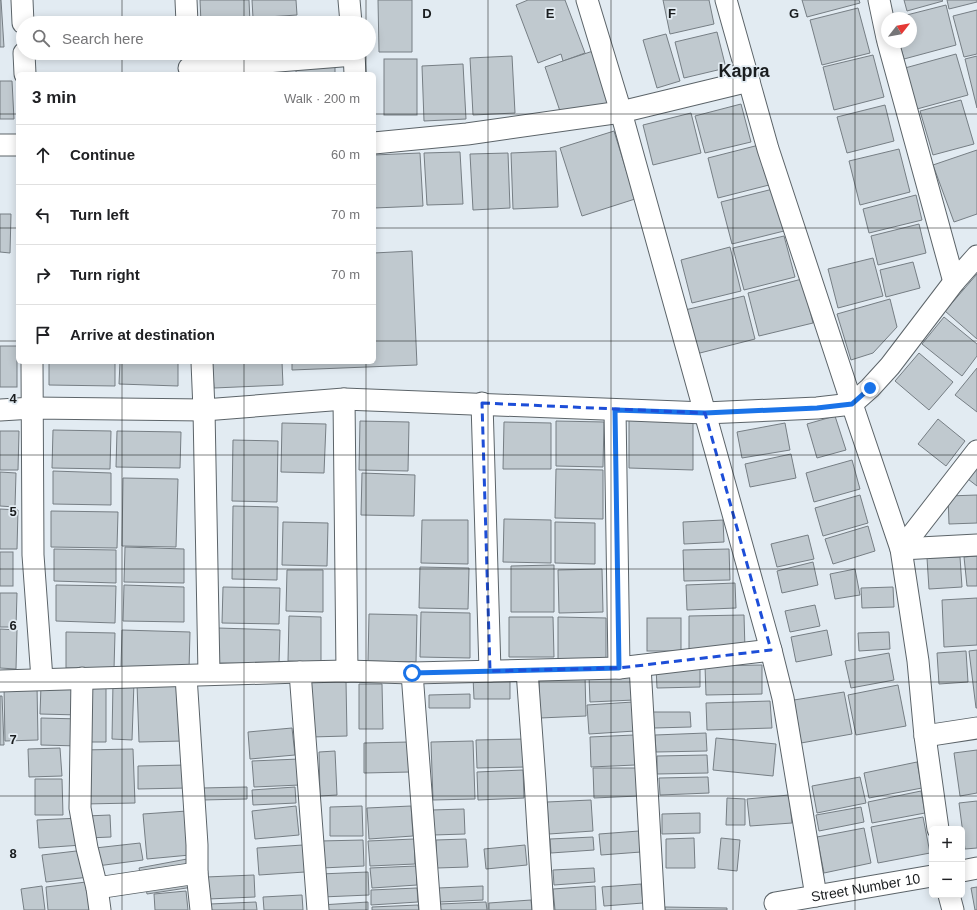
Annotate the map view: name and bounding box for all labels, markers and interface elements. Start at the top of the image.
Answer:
text: D [422,6,432,21]
text: E [546,6,555,21]
text: F [668,6,676,21]
text: G [789,6,799,21]
north arrow [881,12,917,48]
search box [16,16,376,60]
icon: search [30,27,52,49]
text: Search here [62,30,144,47]
district label: Kapra [718,61,770,81]
text: 3 min [32,88,76,107]
text: Walk · 200 m [284,91,360,106]
icon: ahead [32,144,54,166]
text: Continue [70,146,135,163]
text: 60 m [331,147,360,162]
icon: left [32,204,54,226]
text: Turn left [70,206,129,223]
text: 70 m [331,207,360,222]
icon: right [32,264,54,286]
text: Turn right [70,266,140,283]
text: 70 m [331,267,360,282]
icon: arrive [32,324,54,346]
text: Arrive at destination [70,326,215,343]
route end [861,379,879,397]
text: 4 [9,391,17,406]
text: 5 [9,504,17,519]
text: 6 [9,618,17,633]
route start [403,664,421,682]
text: 7 [9,732,17,747]
map controls [929,826,965,898]
button: + [929,826,965,862]
text: 8 [9,846,17,861]
button: − [929,862,965,898]
street label: Street Number 10 [810,870,922,905]

